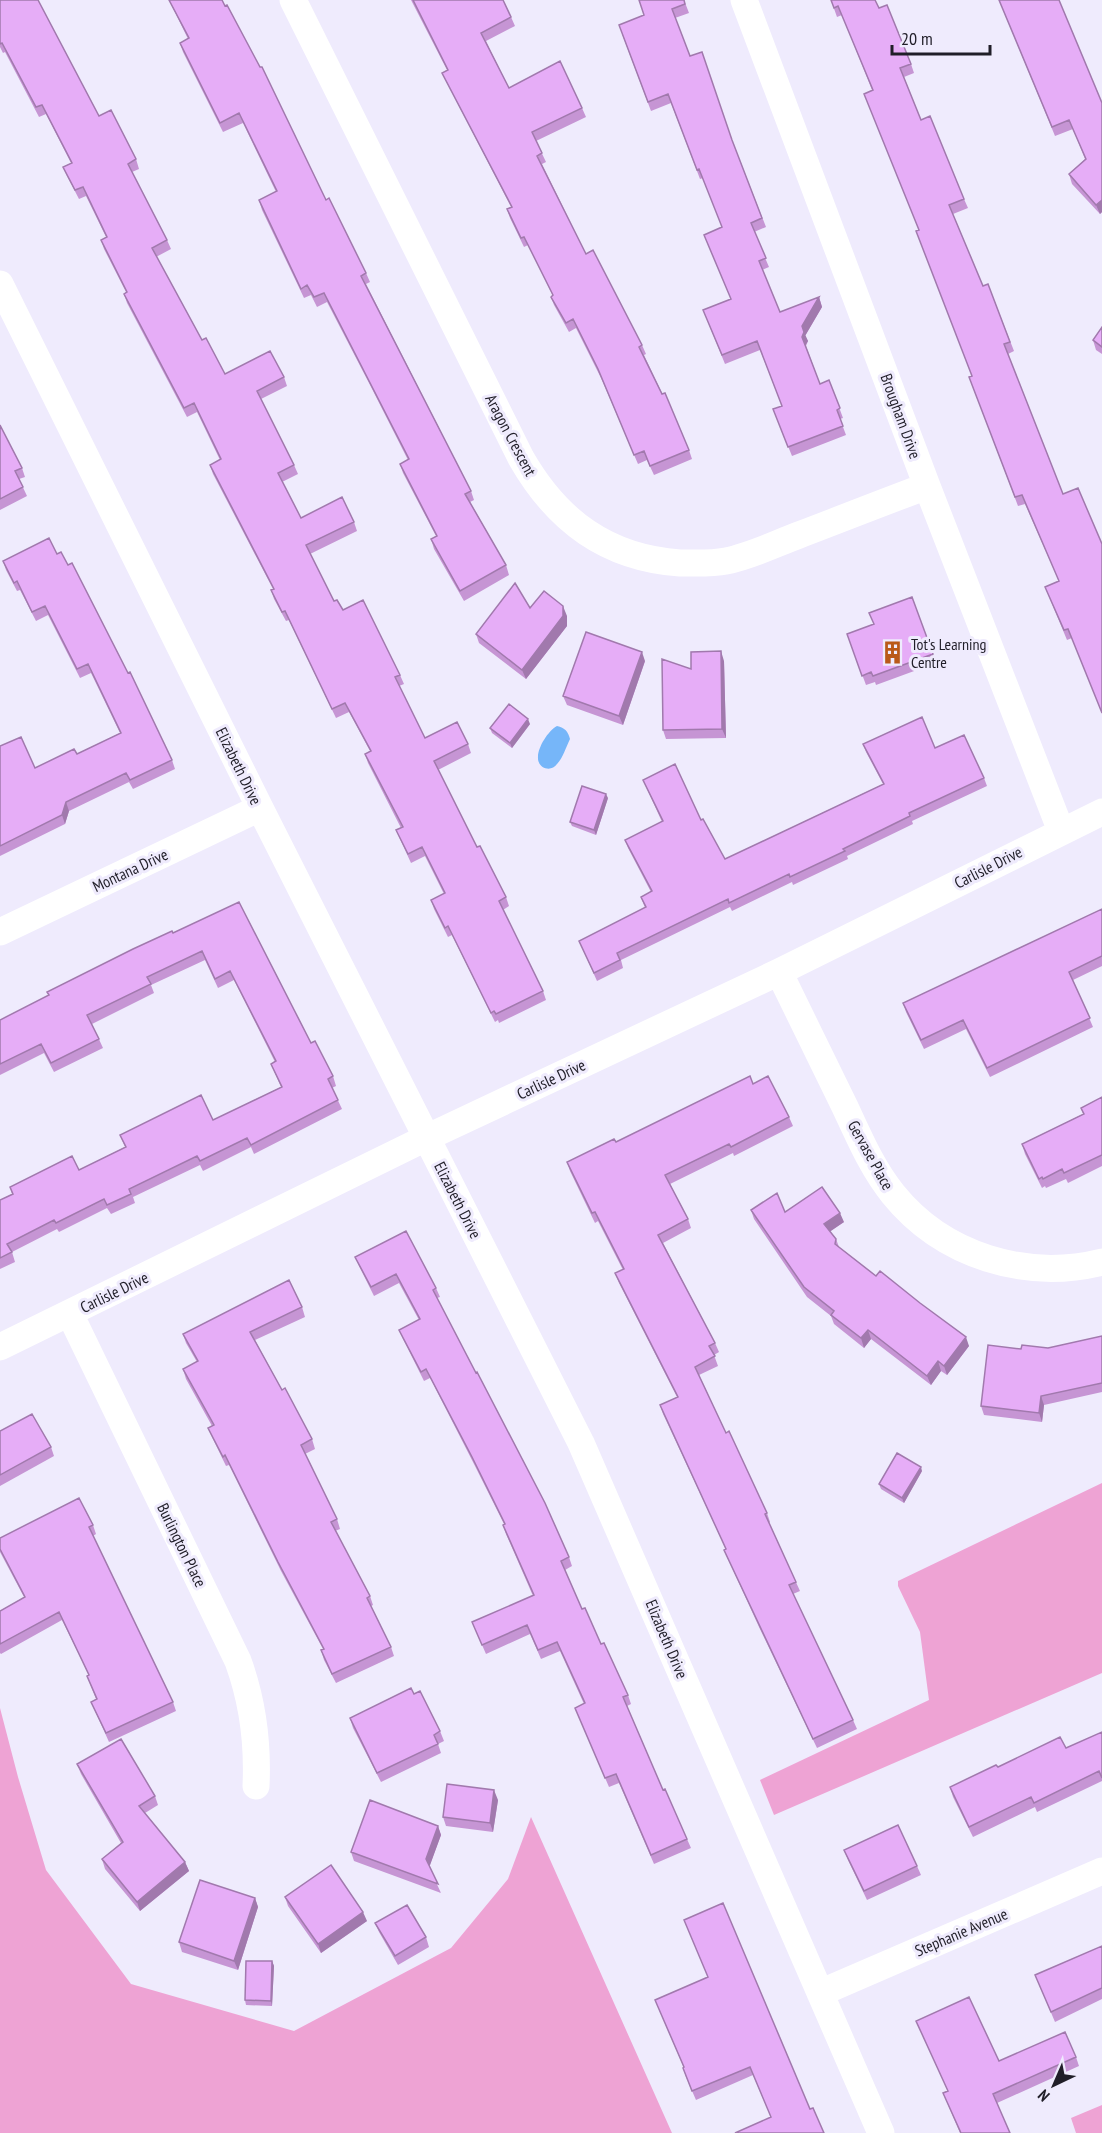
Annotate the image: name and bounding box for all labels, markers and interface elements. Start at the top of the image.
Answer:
scale bar [892,18,990,56]
text: 20 m [901,27,933,50]
street label: Brougham Drive [876,371,926,461]
street label: Aragon Crescent [481,391,541,480]
place label: Tot's Learning Centre [911,634,986,672]
building icon: Tot's Learning Centre [880,640,906,666]
street label: Elizabeth Drive [212,724,266,808]
street label: Carlisle Drive [951,841,1025,893]
street label: Montana Drive [89,844,171,896]
street label: Carlisle Drive [514,1054,588,1104]
street label: Gervase Place [844,1117,898,1193]
street label: Elizabeth Drive [430,1158,486,1242]
street label: Carlisle Drive [77,1267,151,1317]
street label: Burlington Place [153,1500,211,1590]
street label: Elizabeth Drive [641,1597,693,1681]
street label: Stephanie Avenue [912,1904,1010,1960]
north arrow [1024,2055,1084,2115]
text: N [1034,2086,1054,2106]

